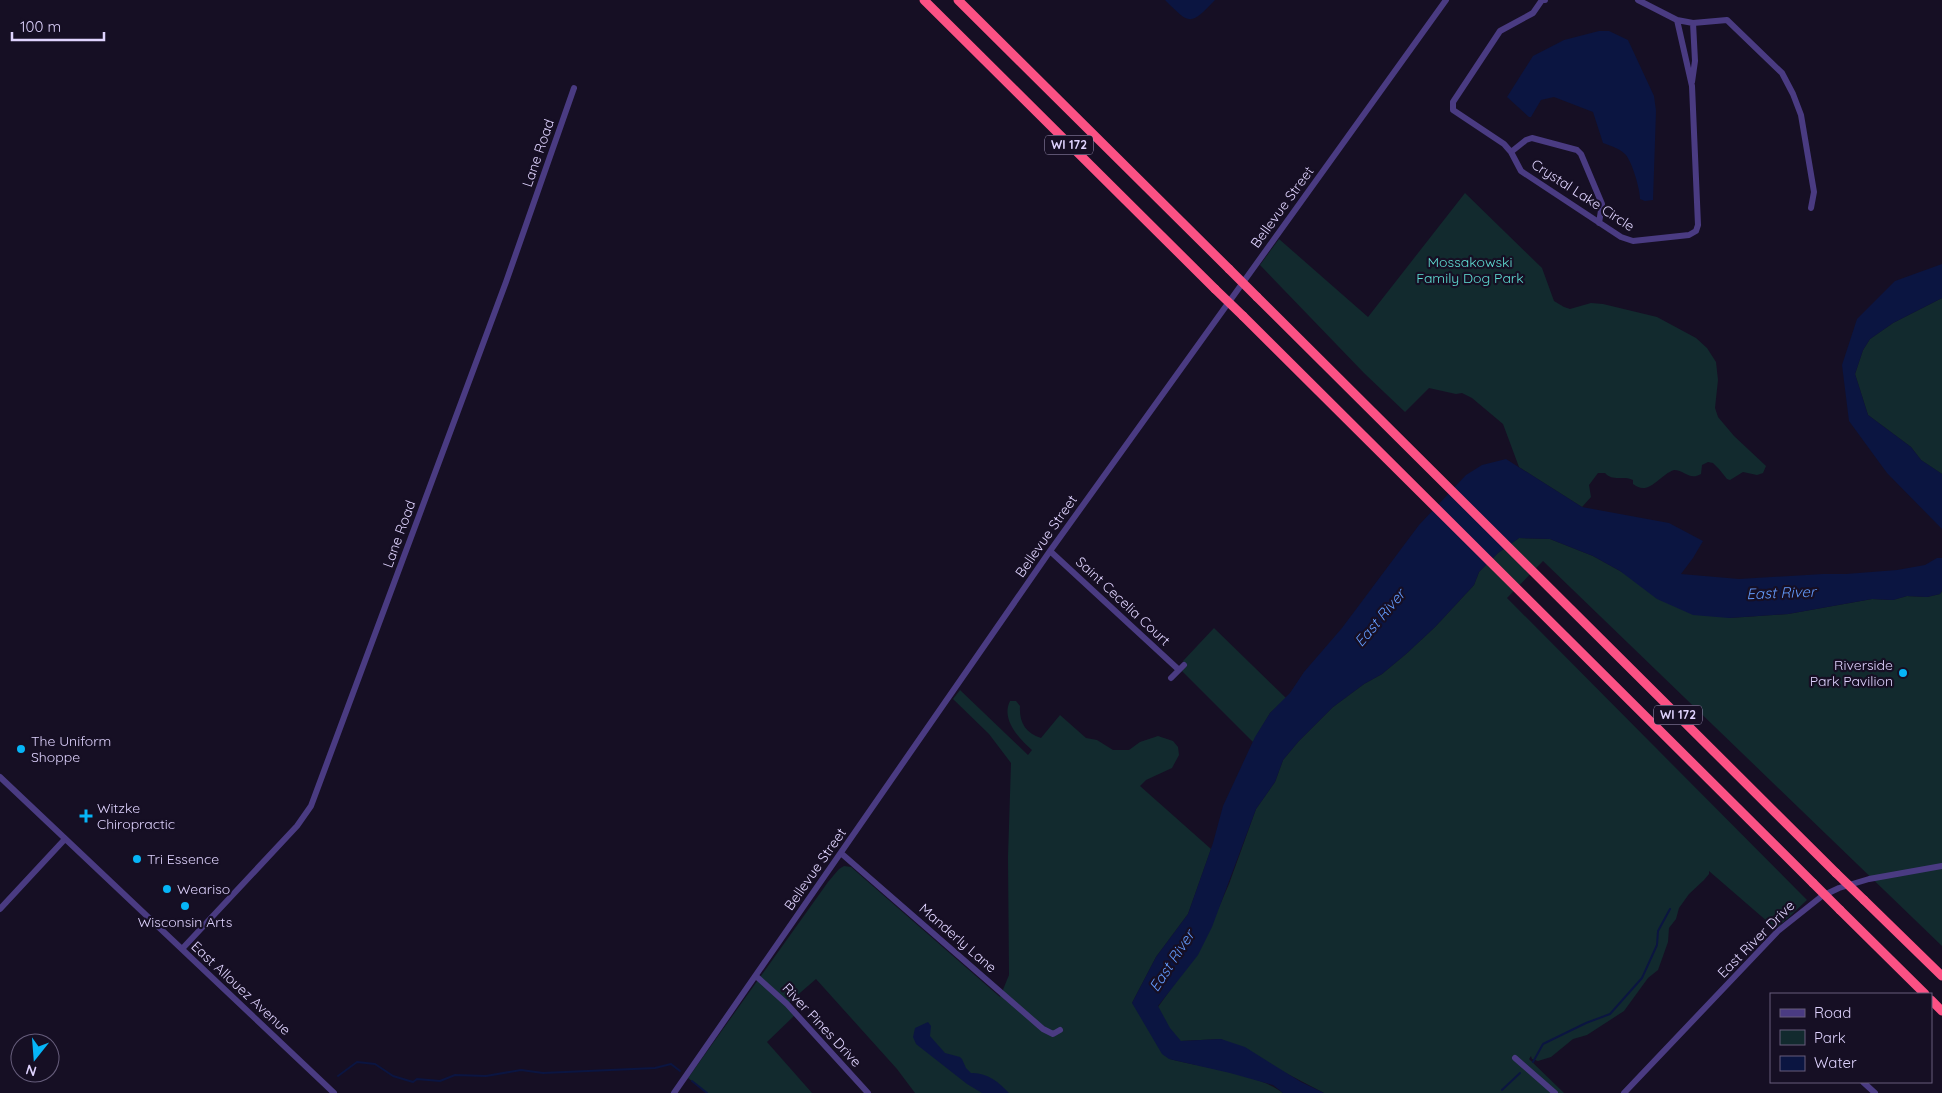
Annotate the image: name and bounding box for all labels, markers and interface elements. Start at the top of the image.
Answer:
scale bar [12,10,105,42]
text: 100 m [20,17,61,36]
street label: Lane Road [518,117,558,189]
road number: WI 172 [1045,136,1093,154]
street label: Crystal Lake Circle [1528,155,1638,235]
street label: Bellevue Street [1246,162,1318,251]
park label: Mossakowski Family Dog Park [1416,253,1524,287]
street label: Bellevue Street [1011,491,1081,581]
street label: Lane Road [378,498,420,570]
street label: Saint Cecelia Court [1072,553,1174,650]
water label: East River [1746,582,1818,603]
water label: East River [1350,583,1411,650]
place label: Riverside Park Pavilion [1810,656,1893,690]
marker: Riverside Park Pavilion [1897,667,1909,679]
road number: WI 172 [1654,706,1702,724]
place label: The Uniform Shoppe [31,732,111,766]
marker: The Uniform Shoppe [15,743,27,755]
place label: Witzke Chiropractic [97,799,175,833]
marker: Witzke Chiropractic [79,809,93,823]
street label: Bellevue Street [780,824,850,914]
place label: Tri Essence [147,850,219,868]
marker: Tri Essence [131,853,143,865]
place label: Weariso [177,880,230,898]
marker: Weariso [161,883,173,895]
street label: East River Drive [1714,896,1799,981]
marker: Wisconsin Arts [179,900,191,912]
street label: Manderly Lane [916,900,1000,977]
place label: Wisconsin Arts [138,913,232,931]
water label: East River [1145,925,1200,995]
street label: East Allouez Avenue [187,937,295,1039]
street label: River Pines Drive [778,979,866,1071]
legend [1770,993,1932,1083]
text: Road [1814,1003,1851,1022]
text: Park [1814,1028,1846,1047]
north arrow [10,1033,60,1083]
text: Water [1814,1053,1857,1072]
text: N [24,1060,39,1081]

